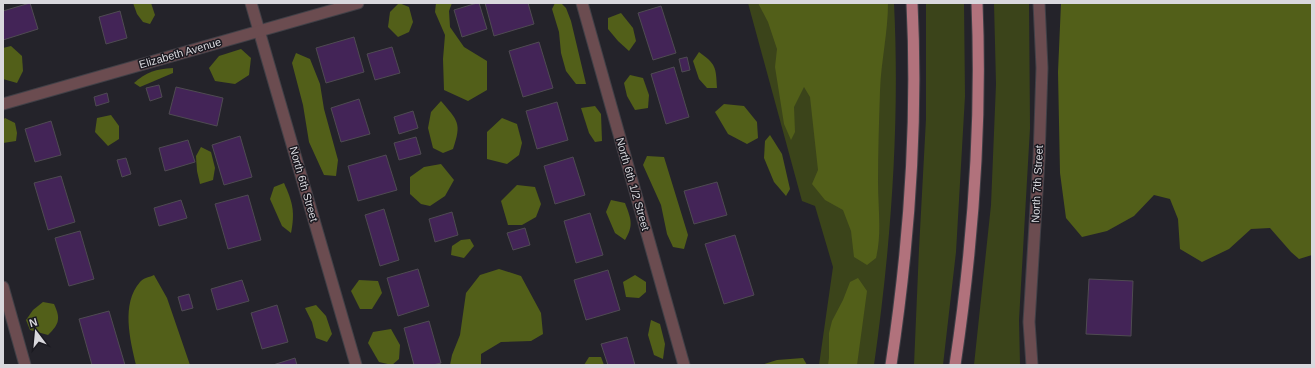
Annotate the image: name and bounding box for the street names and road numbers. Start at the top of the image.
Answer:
street label: Elizabeth Avenue [138,36,222,70]
street label: North 6th 1/2 Street [614,136,652,232]
street label: North 6th Street [288,145,320,223]
street label: North 7th Street [1029,145,1045,223]

